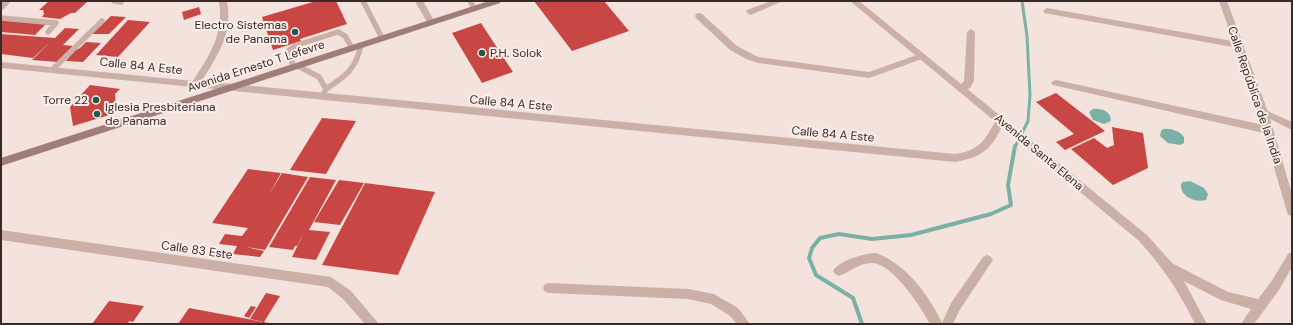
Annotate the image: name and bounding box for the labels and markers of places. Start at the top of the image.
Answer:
place label: Electro Sistemas de Panama [195,17,287,47]
marker: Electro Sistemas de Panama [290,27,300,37]
place label: P.H. Solok [490,45,542,61]
marker: P.H. Solok [477,48,487,58]
place label: Torre 22 [43,92,88,108]
marker: Torre 22 [91,95,101,105]
place label: Iglesia Presbiteriana de Panama [105,99,216,129]
marker: Iglesia Presbiteriana de Panama [92,109,102,119]

